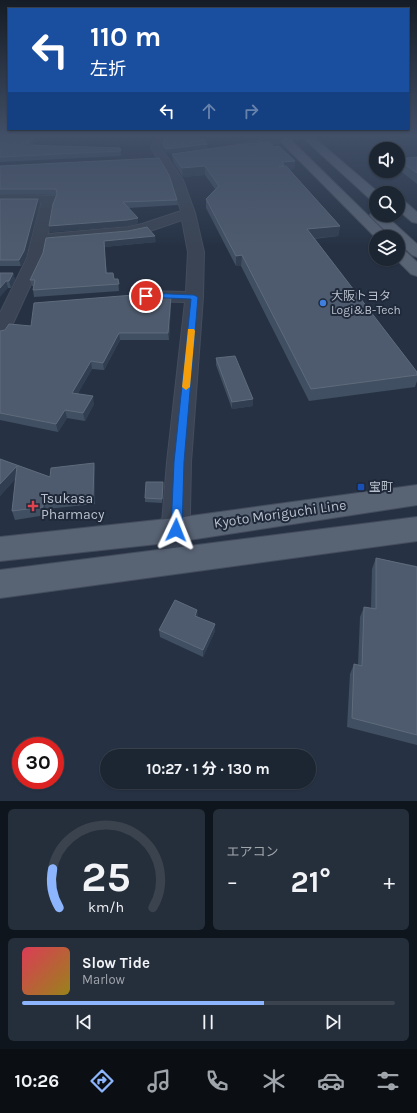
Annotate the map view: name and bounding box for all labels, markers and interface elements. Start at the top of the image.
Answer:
text: 110 m [90,20,161,53]
icon: left [24,24,76,76]
text: 左折 [90,58,126,80]
icon: left [156,100,178,122]
icon: ahead [198,100,220,122]
icon: right [240,100,262,122]
map controls [369,142,405,266]
button: sound [369,142,405,178]
button: search [369,186,405,222]
button: layers [369,230,405,266]
pin [129,279,163,313]
icon: arrive [135,285,157,307]
place label: 大阪トヨタ Logi&B-Tech [331,289,401,317]
marker: 大阪トヨタ Logi&B-Tech [318,298,328,308]
place label: 宝町 [369,480,393,494]
marker: 宝町 [356,482,366,492]
place label: Tsukasa Pharmacy [41,490,105,523]
street label: Kyoto Moriguchi Line [213,496,347,532]
marker: Tsukasa Pharmacy [28,501,38,511]
position arrow [155,509,197,551]
speed limit sign: 30 [12,737,64,789]
text: 10:27 · 1 分 · 130 m [146,760,270,778]
text: エアコン [227,844,279,859]
text: 25 [82,852,131,900]
text: 21° [290,864,331,900]
text: − [227,869,238,895]
text: + [383,869,395,895]
text: km/h [88,898,124,915]
text: Slow Tide [82,954,150,972]
text: Marlow [82,972,125,987]
icon: previous [73,1011,95,1033]
icon: pause [197,1011,219,1033]
icon: next [322,1011,344,1033]
icon: directions [88,1067,116,1095]
icon: music [145,1067,173,1095]
icon: phone [203,1067,231,1095]
icon: climate [260,1067,288,1095]
icon: car [317,1067,345,1095]
icon: filters [374,1067,402,1095]
text: 10:26 [15,1070,59,1092]

